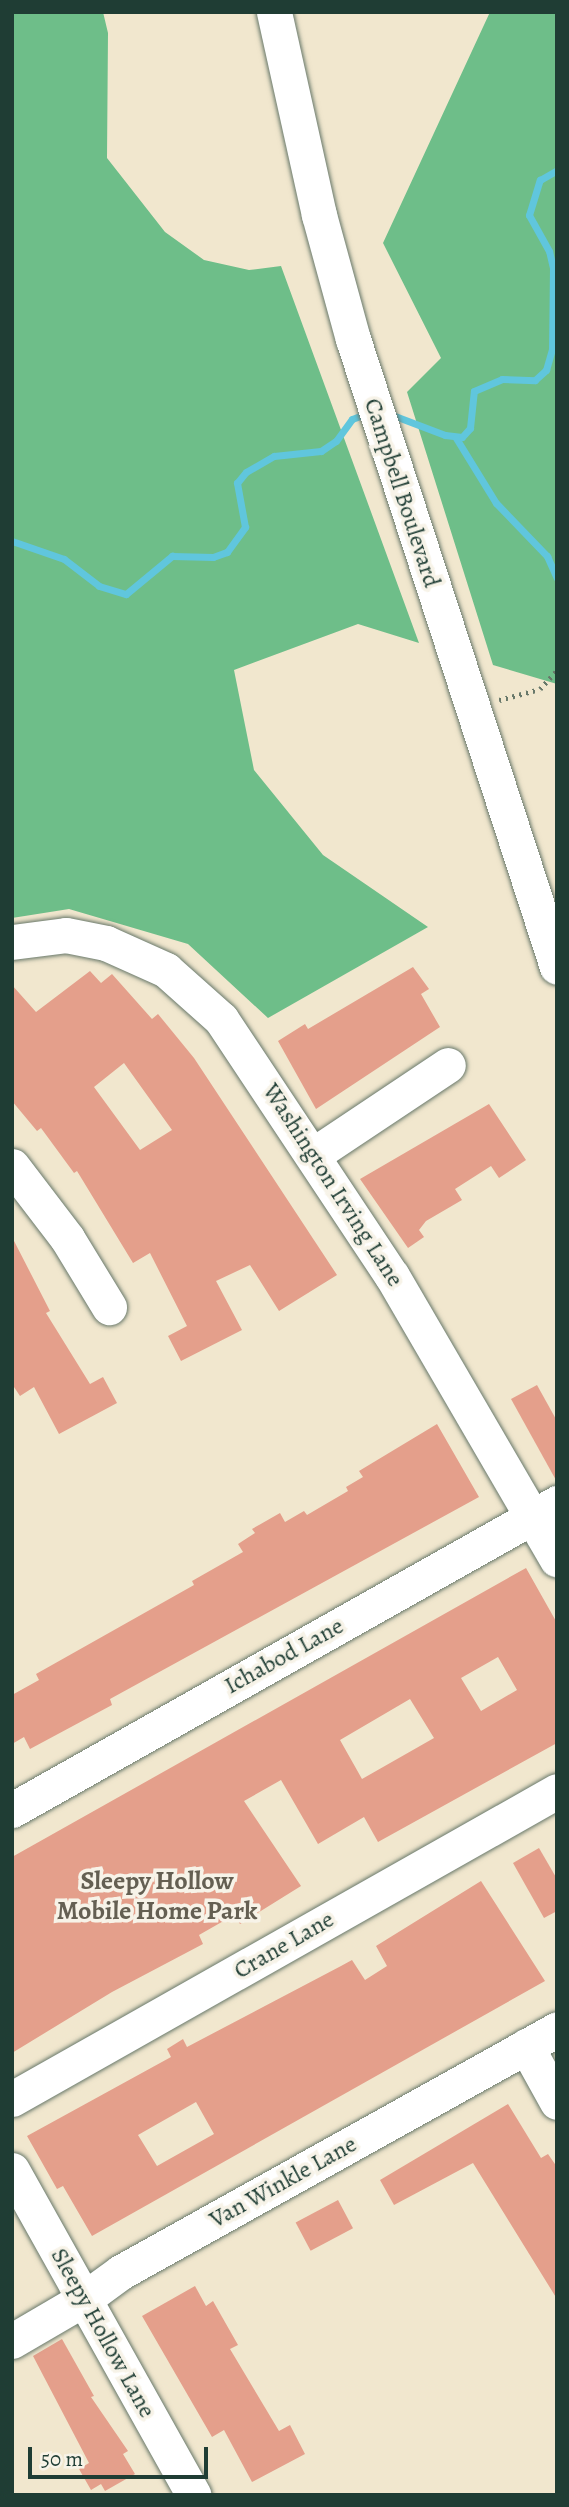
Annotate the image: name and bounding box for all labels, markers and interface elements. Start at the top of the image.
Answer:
street label: Campbell Boulevard [358,395,446,591]
street label: Washington Irving Lane [257,1078,409,1292]
street label: Ichabod Lane [220,1612,348,1700]
district label: Sleepy Hollow Mobile Home Park [57,1865,257,1926]
street label: Crane Lane [229,1905,339,1985]
street label: Van Winkle Lane [204,2130,362,2234]
street label: Sleepy Hollow Lane [45,2243,161,2423]
scale bar [32,2434,212,2478]
text: 50 m [41,2445,83,2473]

